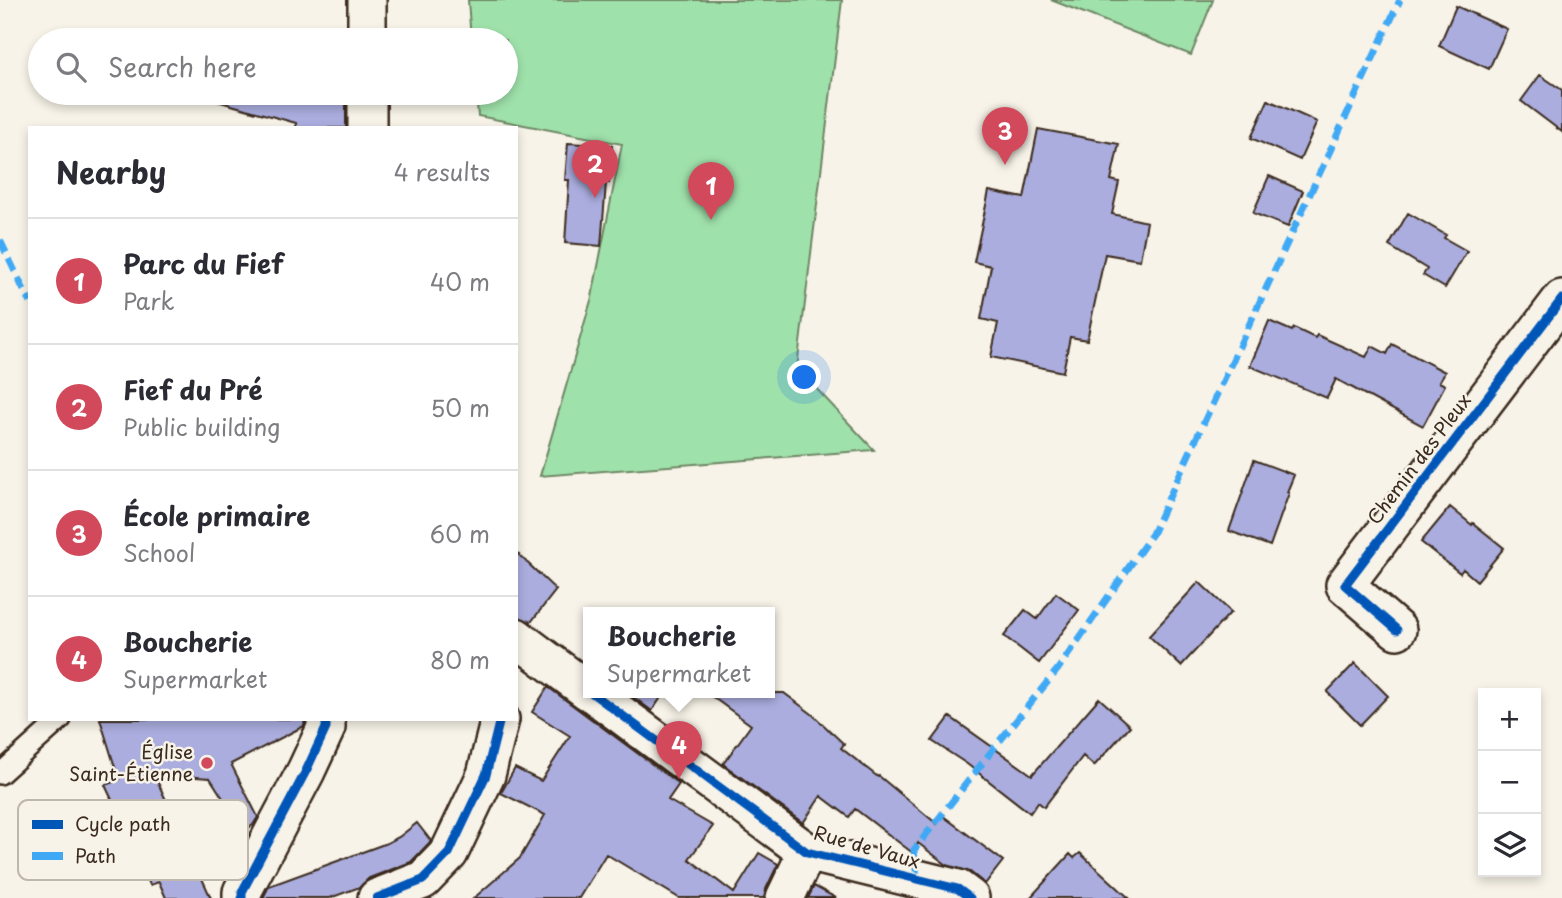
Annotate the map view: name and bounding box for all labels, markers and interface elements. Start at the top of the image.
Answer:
search box [28,28,518,105]
text: Search here [108,47,257,86]
icon: search [52,48,90,86]
pin: 3 [982,107,1028,165]
pin: 2 [572,140,618,198]
text: Nearby [56,149,166,194]
text: 4 results [394,154,490,189]
pin: 1 [688,162,734,220]
text: Parc du Fief [123,244,284,283]
text: 1 [74,264,85,299]
text: 40 m [430,264,490,299]
text: Park [123,283,174,318]
your location [787,360,821,394]
text: Fief du Pré [123,370,263,409]
street label: Chemin des Pleux [1360,387,1477,530]
text: 2 [71,390,87,425]
text: 50 m [430,390,490,425]
text: Public building [123,409,280,444]
text: École primaire [123,496,310,535]
text: 3 [71,516,87,551]
text: 60 m [430,516,490,551]
text: School [123,535,195,570]
popup [583,607,775,698]
text: Boucherie [607,616,736,655]
text: Boucherie [123,622,252,661]
text: 4 [71,642,87,677]
text: 80 m [430,642,490,677]
text: Supermarket [607,655,751,690]
text: Supermarket [123,661,267,696]
map controls [1478,688,1541,877]
button: + [1478,688,1541,751]
pin: 4 [656,721,702,779]
place label: Église Saint-Étienne [69,737,193,787]
button: − [1478,751,1541,814]
marker: Église Saint-Étienne [199,755,215,771]
legend [18,800,248,880]
text: Cycle path [75,809,171,837]
button: layers [1478,814,1541,877]
street label: Rue de Vaux [811,818,924,875]
text: Path [75,841,116,869]

